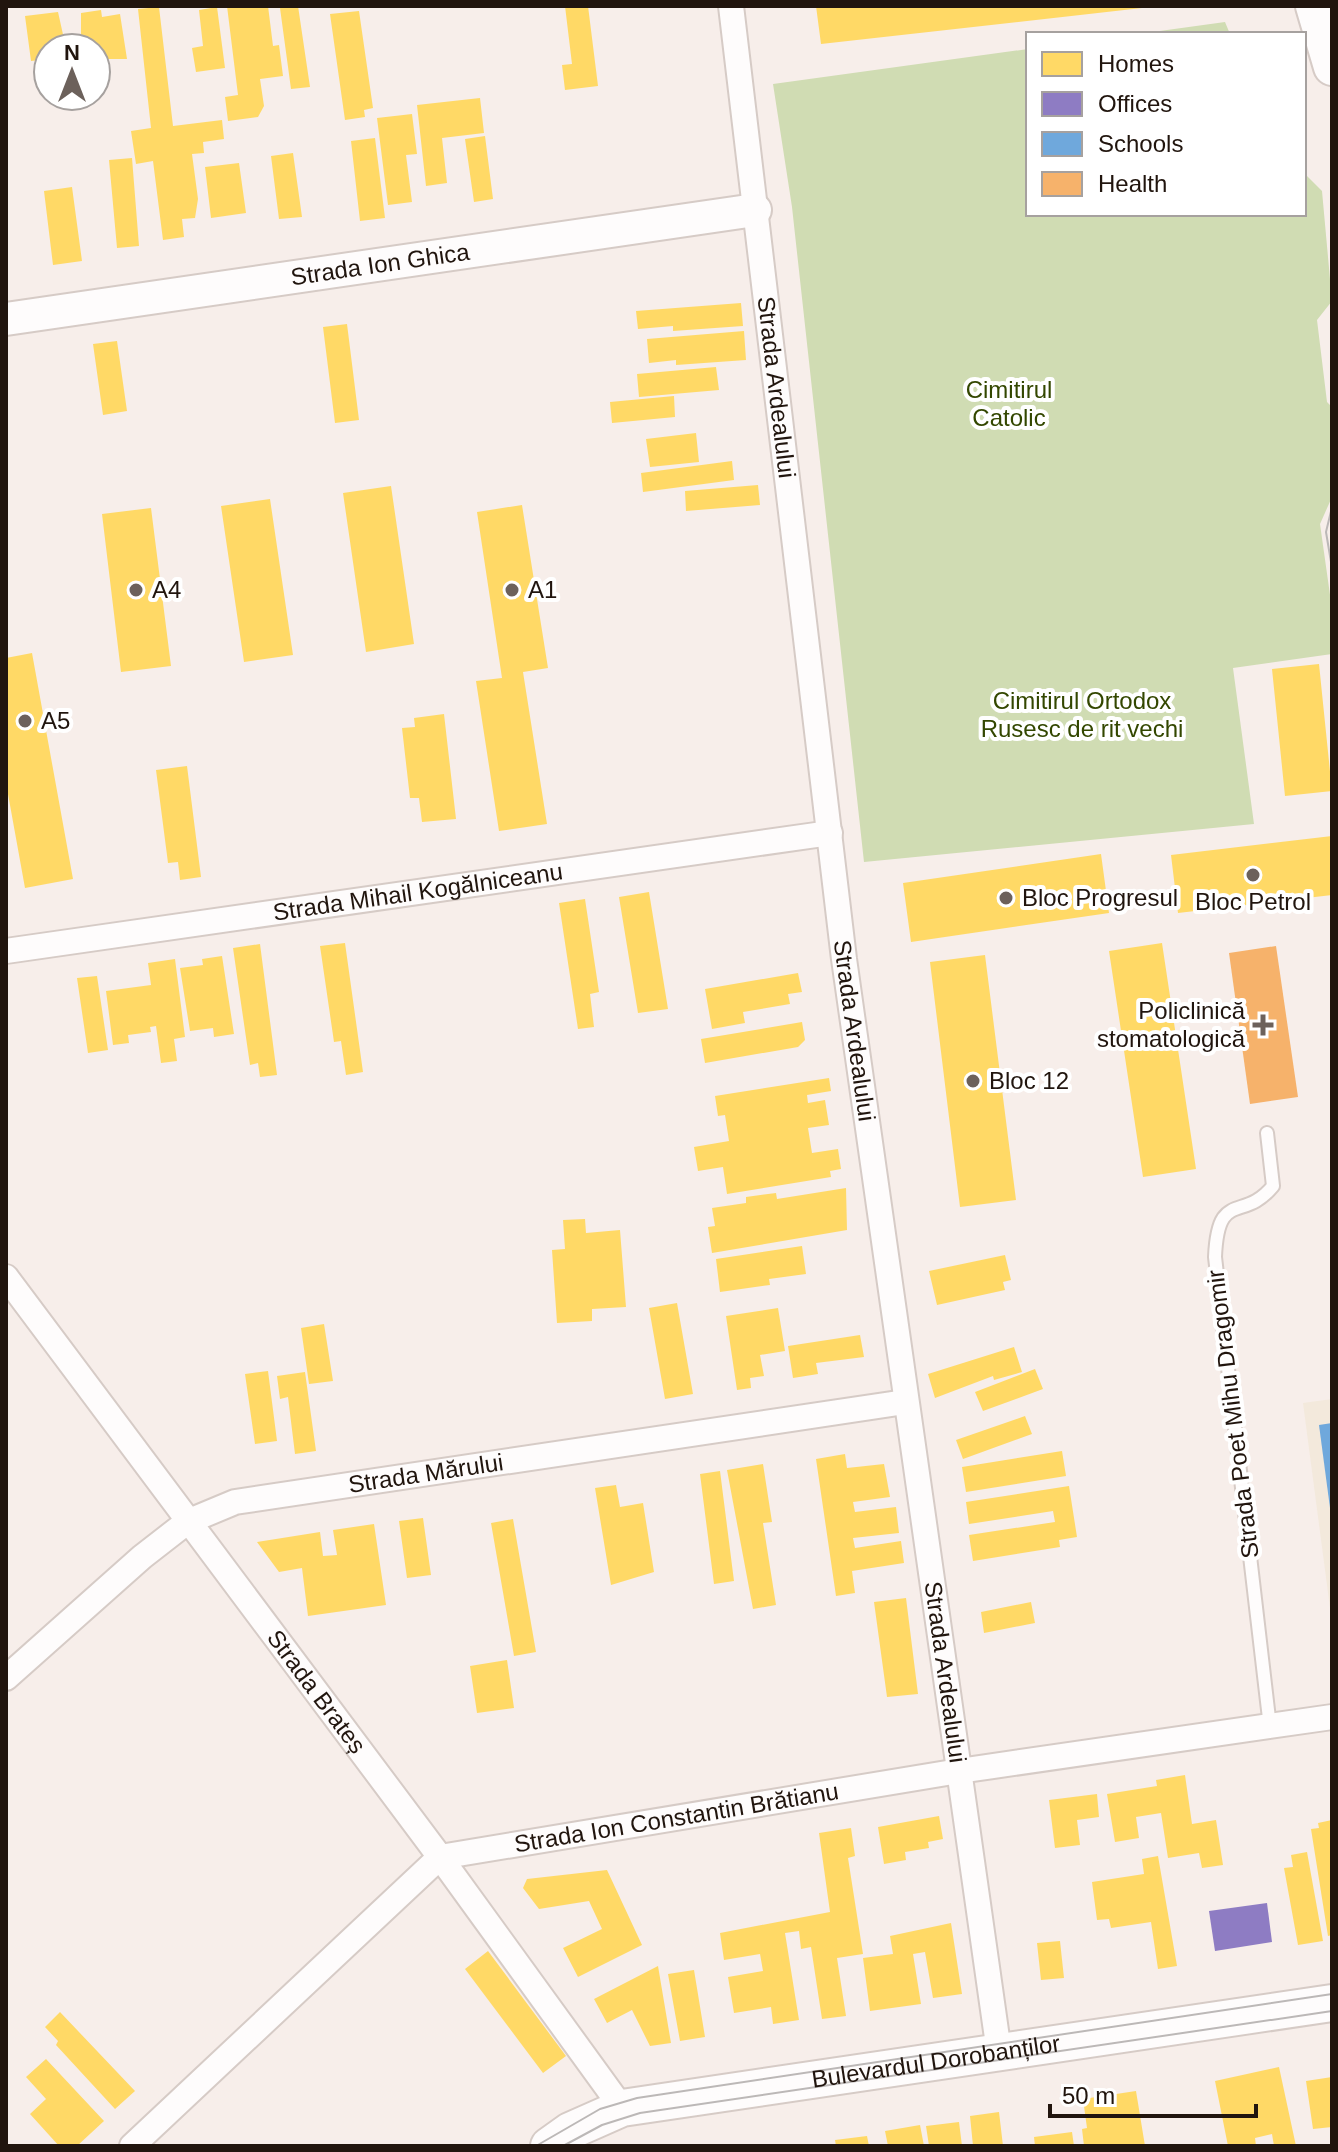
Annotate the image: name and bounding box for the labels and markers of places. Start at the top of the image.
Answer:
place label: A4 [152,576,181,603]
place label: A1 [528,576,557,603]
marker: A4 [127,581,145,599]
marker: A1 [503,581,521,599]
place label: A5 [41,707,70,734]
marker: A5 [16,712,34,730]
marker: Bloc Petrol [1244,866,1262,884]
place label: Bloc Progresul [1022,884,1178,911]
place label: Bloc Petrol [1195,888,1311,915]
marker: Bloc Progresul [997,889,1015,907]
place label: Policlinică stomatologică [1097,997,1246,1052]
marker: Policlinică stomatologică [1252,1014,1274,1036]
place label: Bloc 12 [989,1067,1069,1094]
marker: Bloc 12 [964,1072,982,1090]

